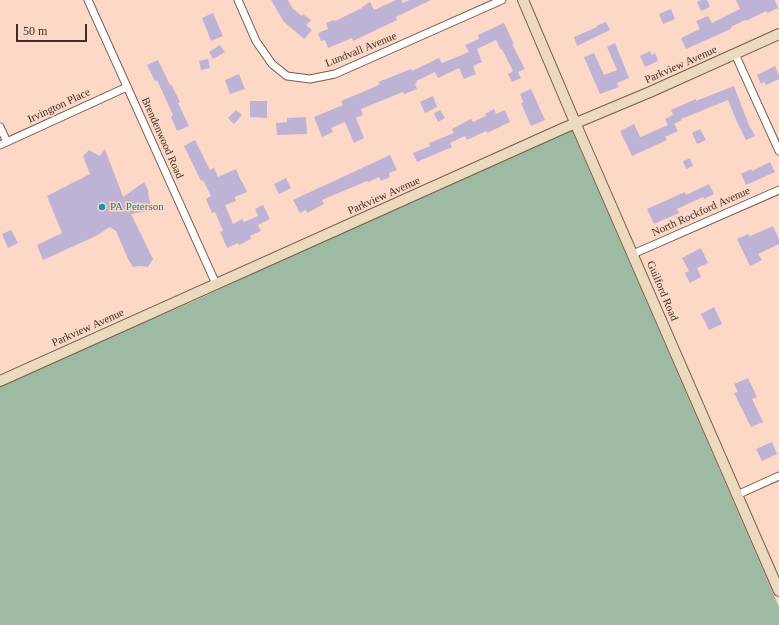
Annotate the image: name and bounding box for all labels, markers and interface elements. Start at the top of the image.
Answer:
scale bar [18,16,89,42]
text: 50 m [23,24,47,38]
street label: Lundvall Avenue [323,30,399,70]
street label: Parkview Avenue [643,43,719,87]
street label: Irvington Place [26,86,92,126]
street label: Brendenwood Road [138,95,186,181]
street label: Parkview Avenue [346,174,422,218]
street label: North Rockford Avenue [650,184,752,240]
place label: PA Peterson [110,200,164,214]
marker: PA Peterson [97,202,107,212]
street label: Guilford Road [643,259,681,323]
street label: Parkview Avenue [50,306,126,350]

